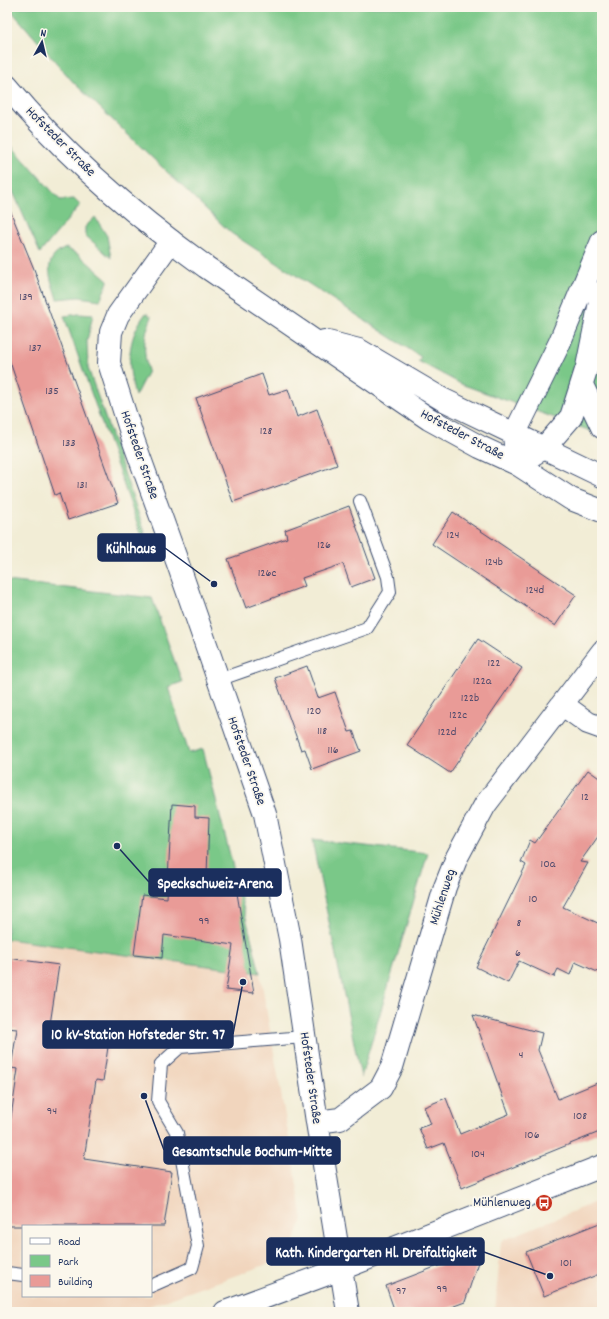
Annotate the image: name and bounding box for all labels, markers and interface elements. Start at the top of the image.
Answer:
north arrow [22,22,62,62]
text: N [39,26,47,42]
street label: Hofsteder Straße [20,102,100,182]
house number: 139 [19,289,33,306]
house number: 137 [29,340,42,357]
house number: 135 [45,383,59,400]
street label: Hofsteder Straße [416,404,508,466]
street label: Hofsteder Straße [114,408,164,502]
house number: 128 [260,423,273,440]
house number: 133 [62,435,76,452]
house number: 131 [77,477,87,494]
house number: 124 [447,527,459,544]
callout: Kühlhaus [98,534,165,561]
house number: 126 [317,537,331,554]
text: Kühlhaus [106,539,156,561]
house number: 124b [485,554,503,571]
house number: 126c [258,565,276,582]
house number: 124d [526,582,544,599]
house number: 122 [487,655,501,672]
house number: 122a [473,673,492,690]
house number: 122b [461,690,479,707]
house number: 120 [307,703,321,720]
house number: 122c [449,707,467,724]
street label: Hofsteder Straße [221,714,271,808]
house number: 118 [317,723,327,740]
house number: 122d [438,724,456,741]
house number: 116 [327,742,339,759]
house number: 12 [581,789,589,806]
house number: 10a [541,856,556,873]
street label: Mühlenweg [425,866,461,928]
callout: Speckschweiz-Arena [149,869,281,896]
text: Speckschweiz-Arena [157,874,274,896]
house number: 10 [528,891,538,908]
house number: 99 [199,913,210,930]
house number: 8 [517,915,522,932]
house number: 6 [515,945,521,962]
callout: 10 kV-Station Hofsteder Str. 97 [43,1021,233,1048]
text: 10 kV-Station Hofsteder Str. 97 [51,1025,225,1047]
street label: Hofsteder Straße [294,1031,326,1125]
house number: 4 [519,1047,524,1064]
house number: 94 [47,1103,57,1120]
house number: 108 [573,1108,587,1125]
house number: 106 [524,1127,540,1144]
callout: Gesamtschule Bochum-Mitte [164,1137,340,1164]
text: Gesamtschule Bochum-Mitte [172,1142,333,1164]
house number: 104 [471,1146,485,1163]
place label: Mühlenweg [473,1193,531,1213]
bus stop icon: Mühlenweg [534,1193,554,1213]
legend [22,1225,152,1297]
text: Road [58,1234,80,1251]
callout: Kath. Kindergarten Hl. Dreifaltigkeit [267,1238,484,1265]
text: Kath. Kindergarten Hl. Dreifaltigkeit [275,1243,477,1265]
text: Park [58,1254,79,1271]
house number: 101 [560,1255,572,1272]
text: Building [58,1274,93,1291]
house number: 99 [437,1281,448,1298]
house number: 97 [396,1283,406,1300]

